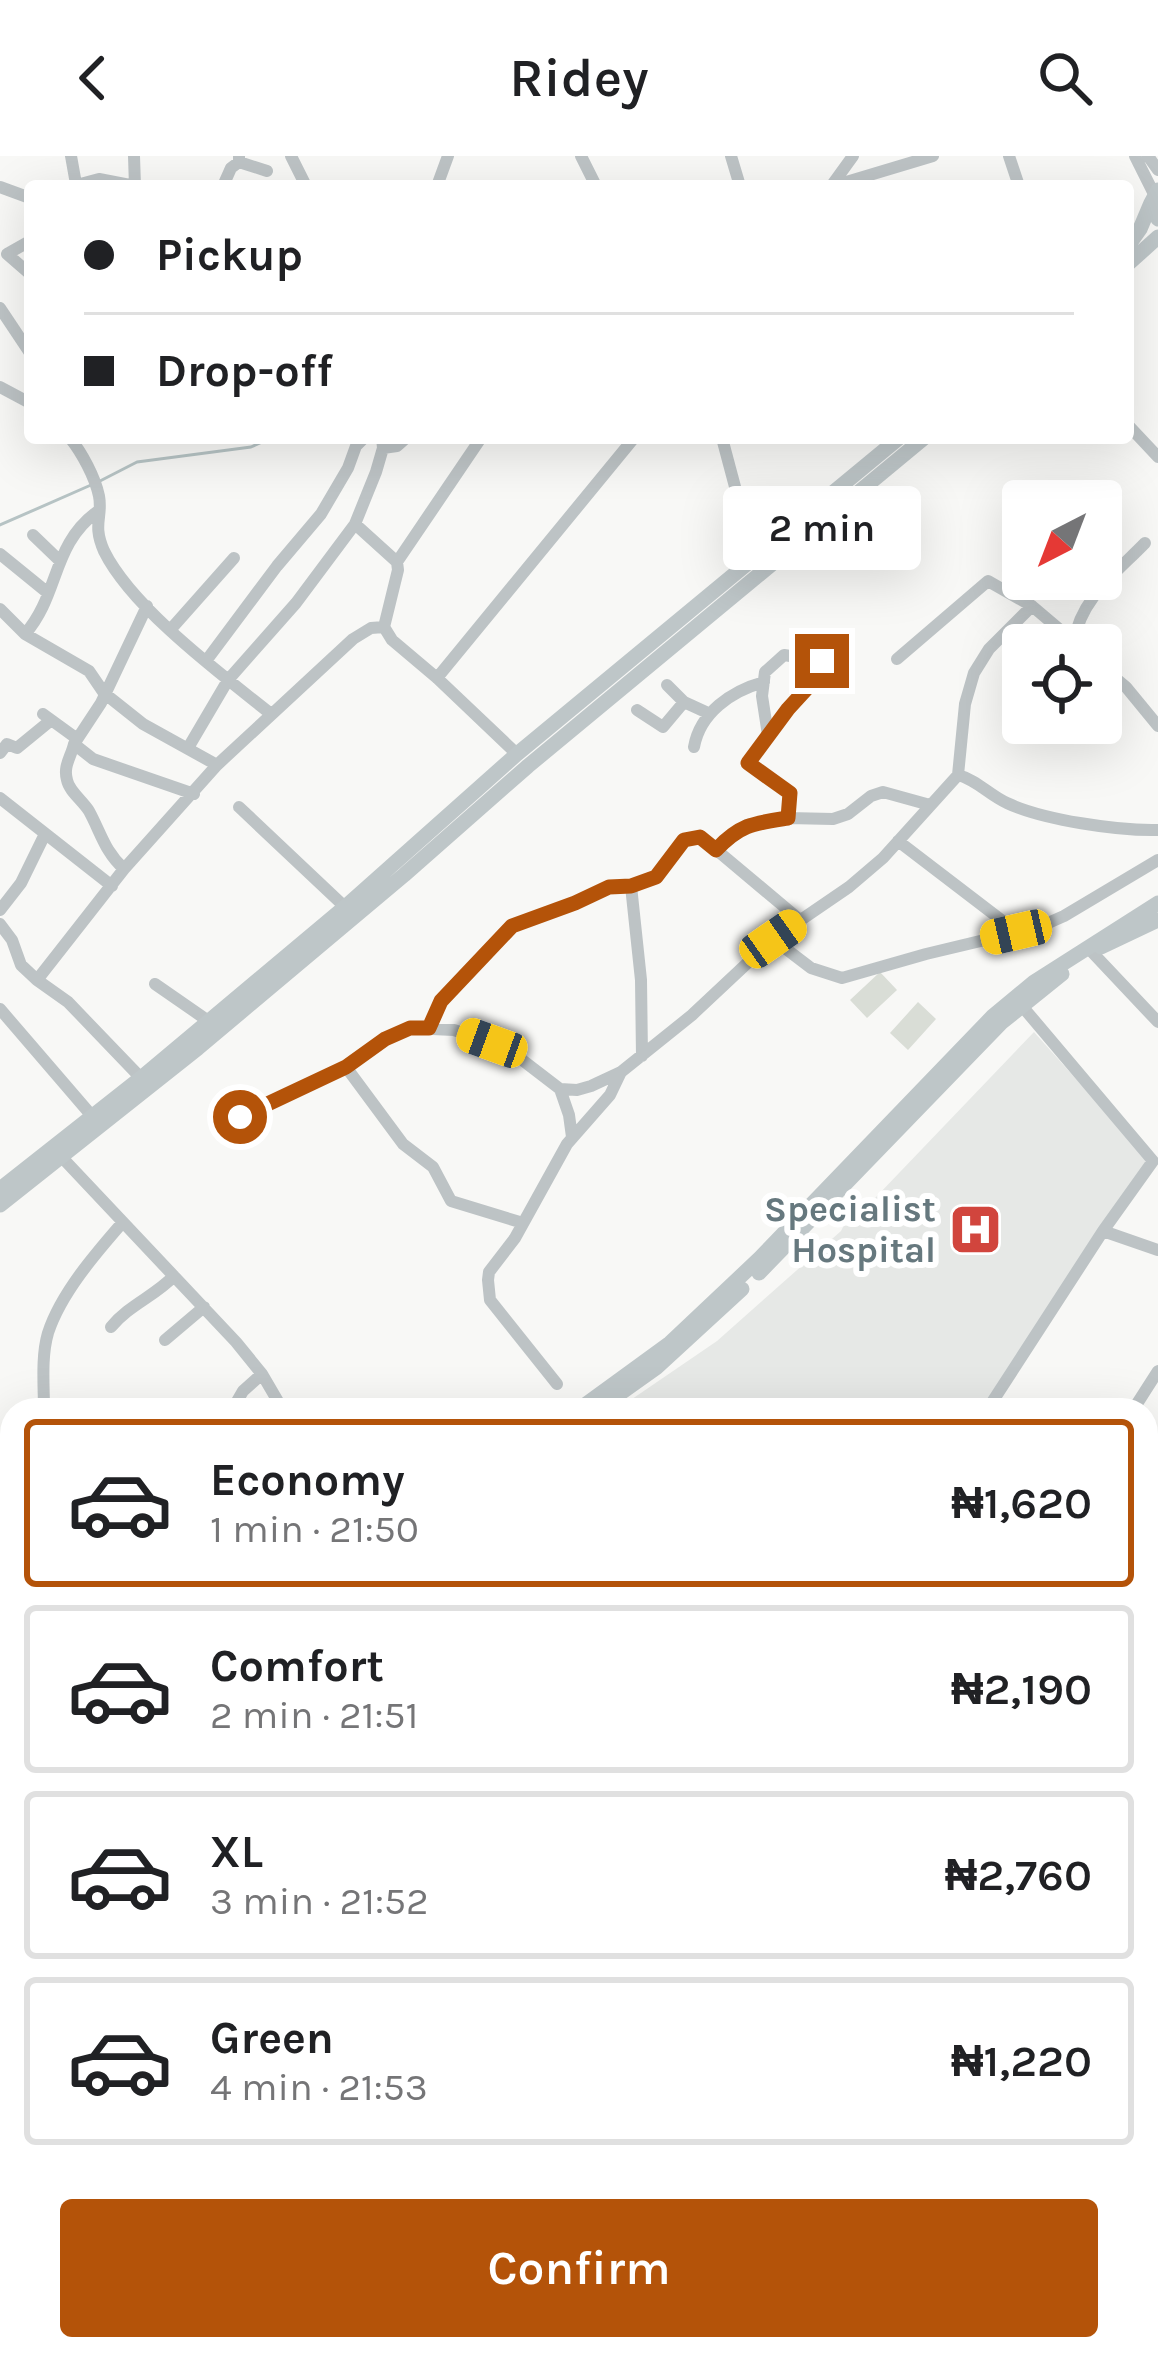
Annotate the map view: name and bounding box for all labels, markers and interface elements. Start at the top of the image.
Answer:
icon: back [60,45,126,111]
icon: search [1032,45,1098,111]
text: Ridey [509,46,649,110]
text: Pickup [156,229,303,281]
text: Drop-off [156,345,333,397]
north arrow [1002,480,1122,600]
map controls [1002,480,1122,744]
callout: 2 min [723,487,921,571]
text: 2 min [769,505,875,551]
button: locate [1002,624,1122,744]
route end [795,634,849,688]
car [733,904,813,974]
car [977,906,1055,958]
car [452,1014,532,1072]
route start [213,1090,267,1144]
place label: Specialist Hospital [764,1188,936,1271]
hospital icon: Specialist Hospital [947,1201,1003,1257]
icon: car [66,1449,174,1557]
text: Economy [210,1454,405,1506]
text: ₦1,620 [951,1477,1092,1529]
text: 1 min · 21:50 [210,1506,419,1552]
icon: car [66,1635,174,1743]
text: Comfort [210,1640,384,1692]
text: ₦2,190 [951,1663,1092,1715]
text: 2 min · 21:51 [210,1692,418,1738]
icon: car [66,1821,174,1929]
text: XL [210,1826,263,1878]
text: ₦2,760 [945,1849,1092,1901]
text: 3 min · 21:52 [210,1878,429,1924]
icon: car [66,2007,174,2115]
text: Green [210,2012,334,2064]
text: ₦1,220 [951,2035,1092,2087]
text: 4 min · 21:53 [210,2064,428,2110]
button: Confirm [60,2199,1098,2337]

